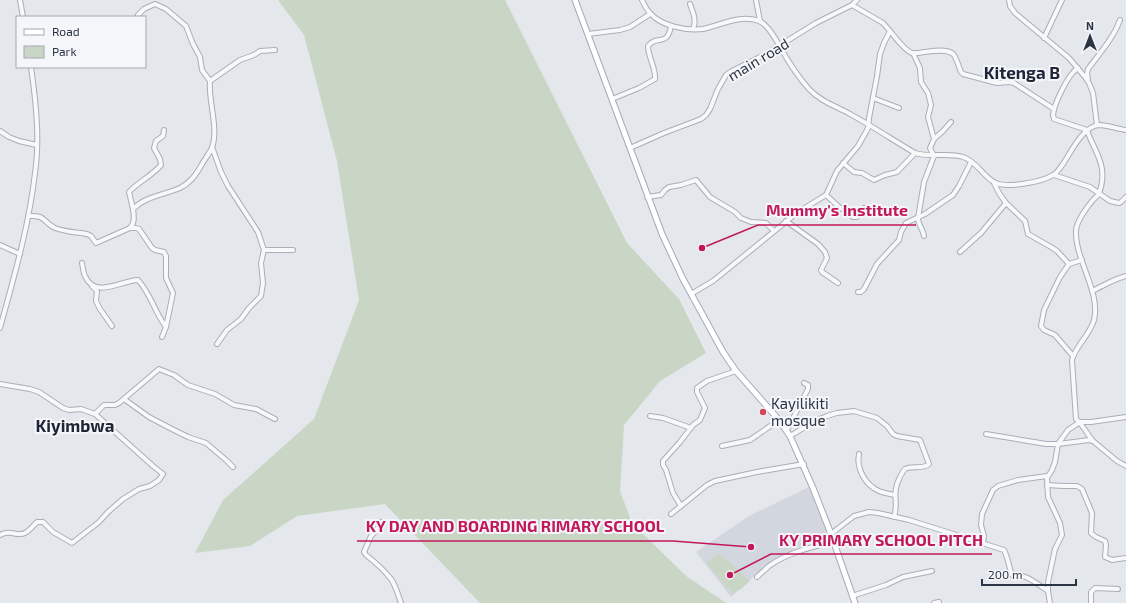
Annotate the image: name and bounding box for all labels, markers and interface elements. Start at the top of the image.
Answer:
legend [16,16,146,68]
north arrow [1070,16,1110,56]
text: N [1086,19,1094,32]
text: Road [52,24,80,38]
street label: main road [724,34,792,84]
text: Park [52,44,77,58]
district label: Kitenga B [984,62,1060,82]
callout: Mummy's Institute [758,197,916,225]
text: Mummy's Institute [766,200,908,220]
place label: Kayilikiti mosque [771,394,829,429]
marker: Kayilikiti mosque [758,407,768,417]
district label: Kiyimbwa [36,415,114,436]
callout: KY DAY AND BOARDING RIMARY SCHOOL [357,513,673,541]
text: KY DAY AND BOARDING RIMARY SCHOOL [366,516,665,535]
callout: KY PRIMARY SCHOOL PITCH [771,526,992,554]
text: KY PRIMARY SCHOOL PITCH [779,530,983,549]
scale bar [982,561,1076,587]
text: 200 m [988,567,1022,581]

